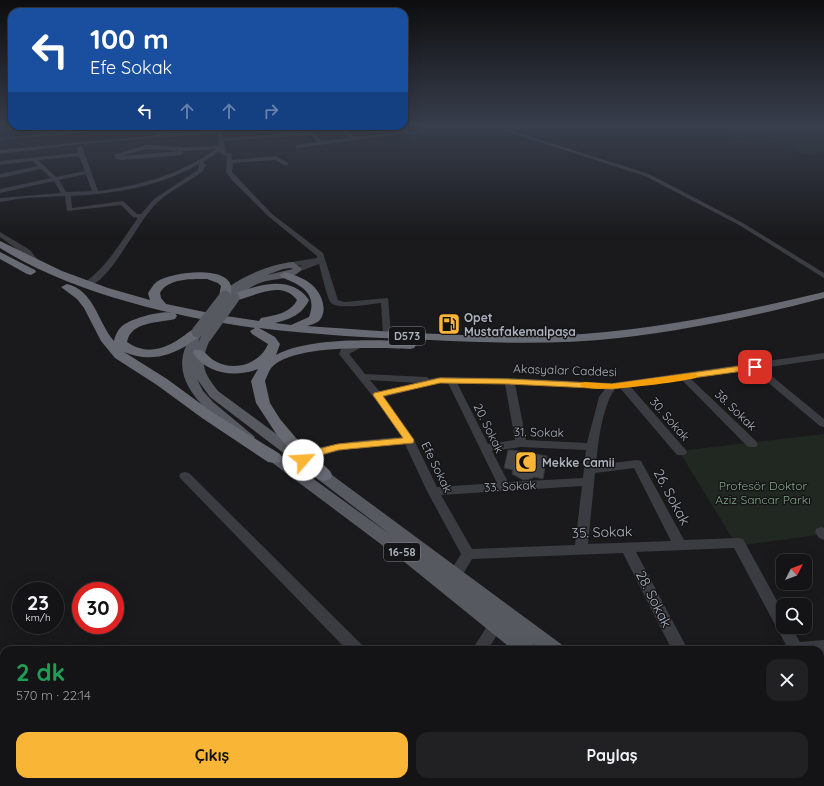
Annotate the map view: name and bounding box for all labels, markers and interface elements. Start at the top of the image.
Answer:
text: 100 m [90,21,169,56]
icon: left [24,24,76,76]
text: Efe Sokak [90,56,172,79]
icon: left [134,100,156,122]
icon: ahead [176,100,198,122]
icon: ahead [218,100,240,122]
icon: right [260,100,282,122]
place label: Opet Mustafakemalpaşa [464,310,576,339]
fuel station icon: Opet Mustafakemalpaşa [436,311,462,337]
road number: D573 [389,327,425,345]
pin [738,350,772,384]
icon: arrive [744,356,766,378]
street label: Akasyalar Caddesi [513,361,617,379]
street label: 38. Sokak [712,386,760,434]
street label: 30. Sokak [647,394,693,444]
street label: 20. Sokak [471,401,507,455]
street label: 31. Sokak [514,424,564,440]
position arrow [282,439,324,481]
street label: Efe Sokak [418,439,456,495]
mosque icon: Mekke Camii [513,449,539,475]
place label: Mekke Camii [542,455,615,470]
street label: 26. Sokak [650,466,694,528]
street label: 33. Sokak [484,477,536,495]
park label: Profesör Doktor Aziz Sancar Parkı [715,478,811,507]
street label: 35. Sokak [571,522,633,542]
road number: 16-58 [384,543,420,561]
north arrow [776,554,812,590]
map controls [776,554,812,634]
street label: 28. Sokak [632,568,676,630]
speed limit sign: 30 [72,582,124,634]
text: 23 [27,590,49,615]
button: search [776,598,812,634]
text: km/h [25,611,51,624]
text: 2 dk [16,657,65,687]
button: close [766,659,808,701]
text: 570 m · 22:14 [16,687,91,703]
button: Çıkış [16,732,408,778]
button: Paylaş [416,732,808,778]

